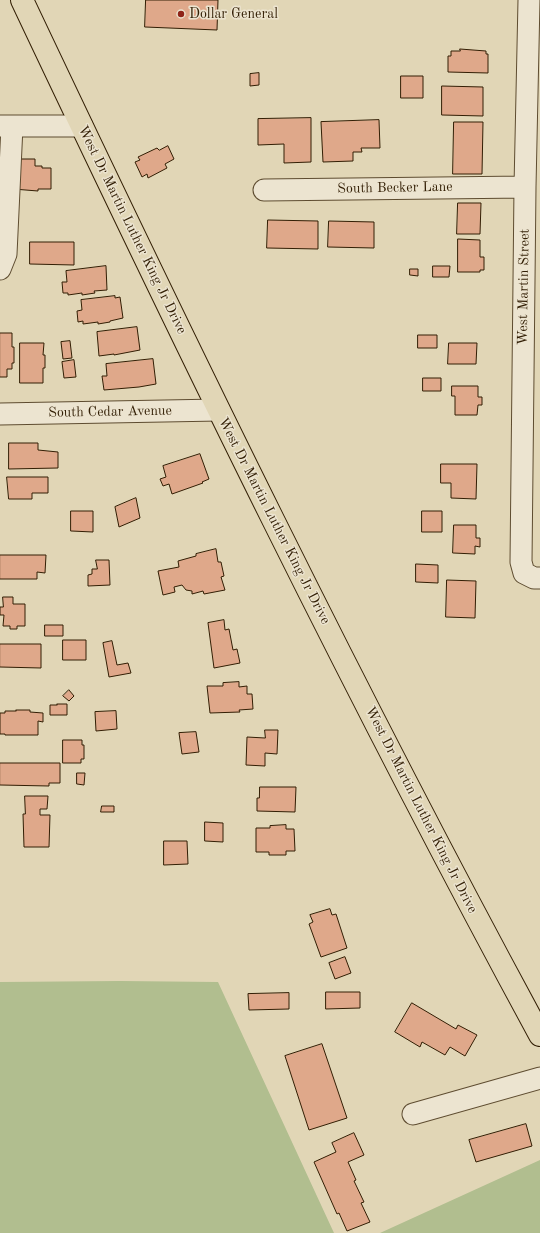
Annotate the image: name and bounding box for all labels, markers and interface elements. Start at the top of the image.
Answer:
place label: Dollar General [189,6,278,22]
marker: Dollar General [176,9,186,19]
street label: West Dr Martin Luther King Jr Drive [74,123,190,337]
street label: South Becker Lane [337,179,453,197]
street label: West Martin Street [515,229,533,345]
street label: South Cedar Avenue [48,403,172,421]
street label: West Dr Martin Luther King Jr Drive [214,415,334,627]
street label: West Dr Martin Luther King Jr Drive [361,704,481,916]

